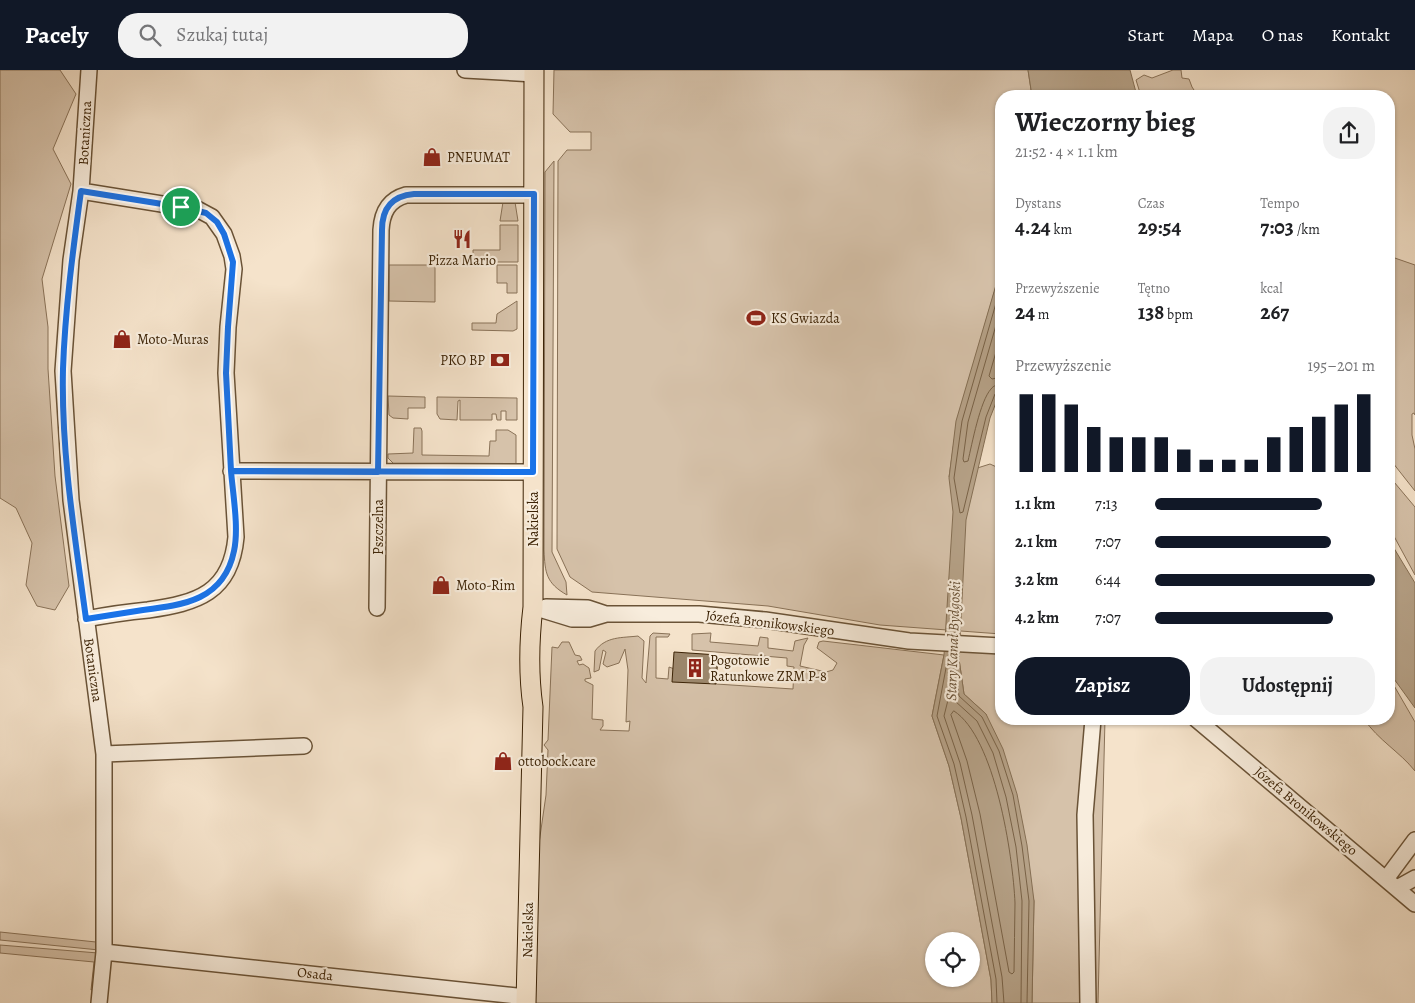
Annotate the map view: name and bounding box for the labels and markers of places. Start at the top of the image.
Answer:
shop icon: PNEUMAT [421,146,443,168]
place label: PNEUMAT [447,148,510,167]
pin [160,186,202,228]
restaurant icon: Pizza Mario [451,228,473,250]
place label: Pizza Mario [428,251,496,270]
sports icon: KS Gwiazda [745,307,767,329]
place label: KS Gwiazda [771,309,840,328]
shop icon: Moto-Muras [111,328,133,350]
place label: Moto-Muras [137,330,209,349]
bank icon: PKO BP [489,349,511,371]
place label: PKO BP [440,351,485,370]
shop icon: Moto-Rim [430,574,452,596]
place label: Moto-Rim [456,576,515,595]
place label: Pogotowie Ratunkowe ZRM P-8 [710,651,827,686]
building icon: Pogotowie Ratunkowe ZRM P-8 [684,657,706,679]
shop icon: ottobock.care [492,750,514,772]
place label: ottobock.care [518,752,596,771]

